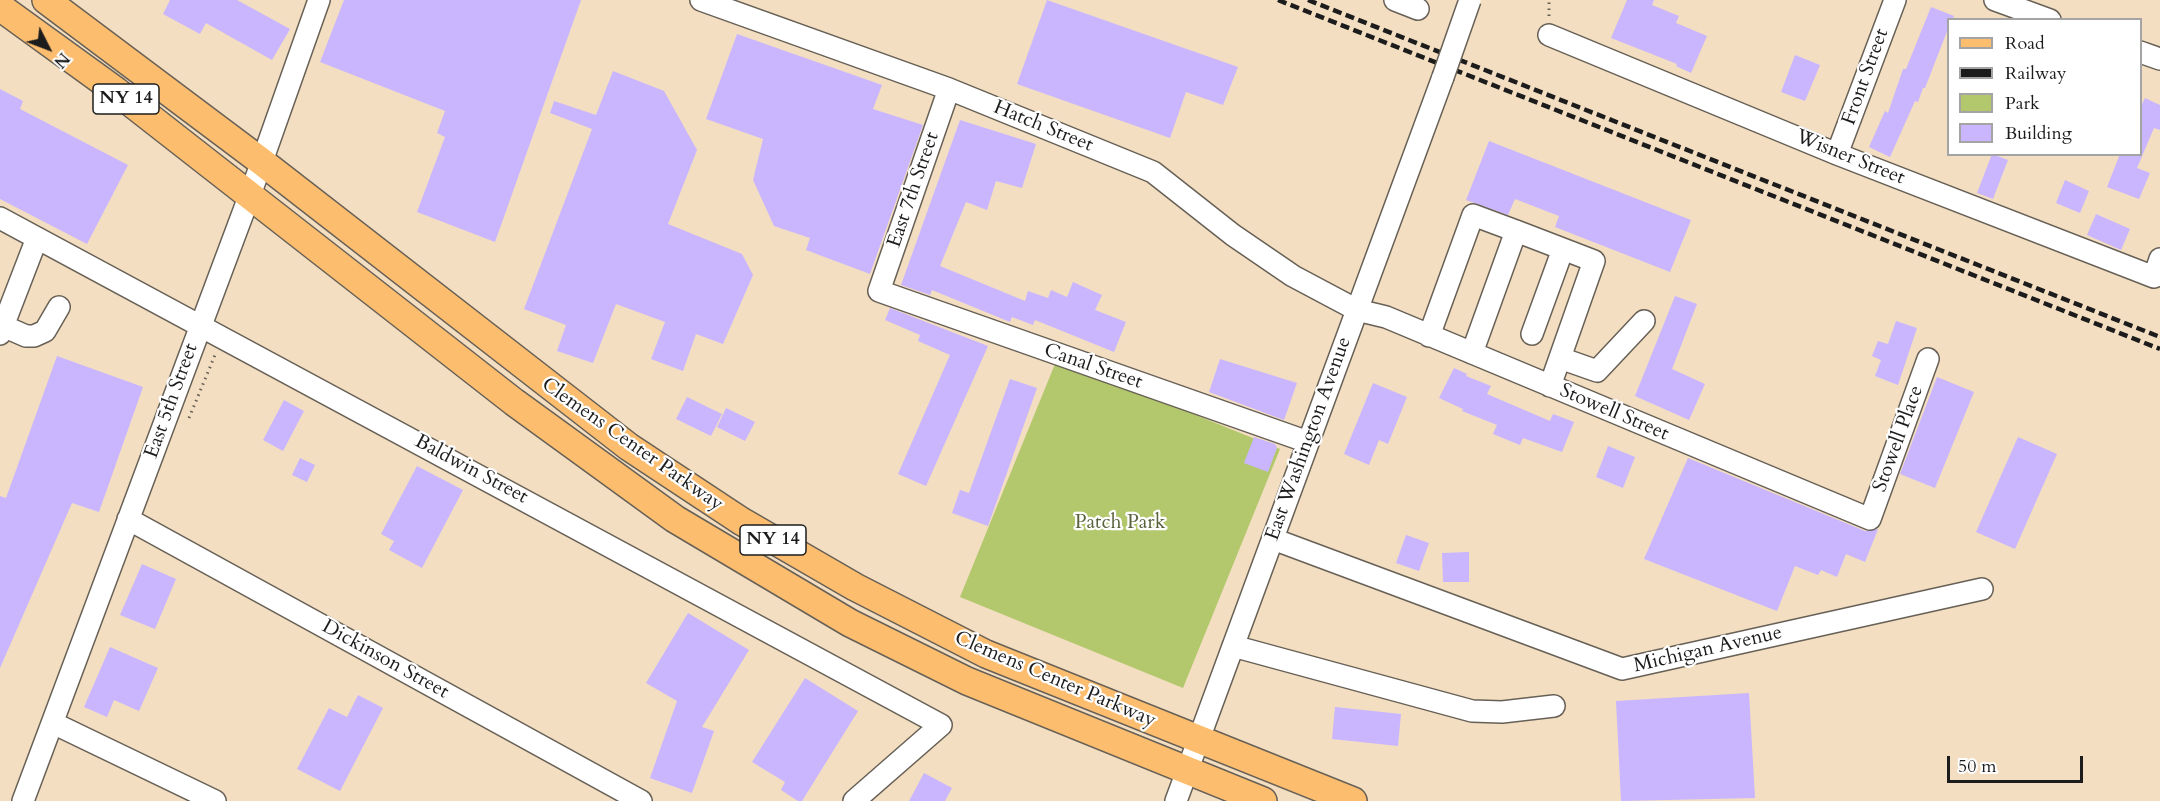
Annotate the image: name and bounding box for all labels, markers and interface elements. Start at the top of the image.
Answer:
north arrow [18,18,78,78]
legend [1947,18,2142,156]
street label: Front Street [1838,26,1894,128]
text: Road [2005,31,2045,56]
text: N [49,48,74,73]
text: Railway [2005,61,2067,86]
road number: NY 14 [93,84,159,114]
text: Park [2005,91,2040,116]
street label: Hatch Street [990,96,1096,158]
text: Building [2005,121,2072,146]
street label: Wisner Street [1792,125,1908,191]
street label: East 7th Street [883,129,945,251]
street label: East Washington Avenue [1261,334,1357,544]
street label: Canal Street [1041,339,1145,395]
street label: East 5th Street [140,340,204,462]
street label: Clemens Center Parkway [536,373,728,517]
street label: Stowell Street [1556,379,1672,447]
street label: Stowell Place [1869,382,1929,496]
street label: Baldwin Street [410,430,532,510]
park label: Patch Park [1075,511,1165,535]
road number: NY 14 [740,525,806,555]
street label: Dickinson Street [318,615,452,705]
street label: Michigan Avenue [1631,621,1785,679]
street label: Clemens Center Parkway [951,627,1159,733]
scale bar [1950,744,2086,782]
text: 50 m [1958,754,1997,779]

